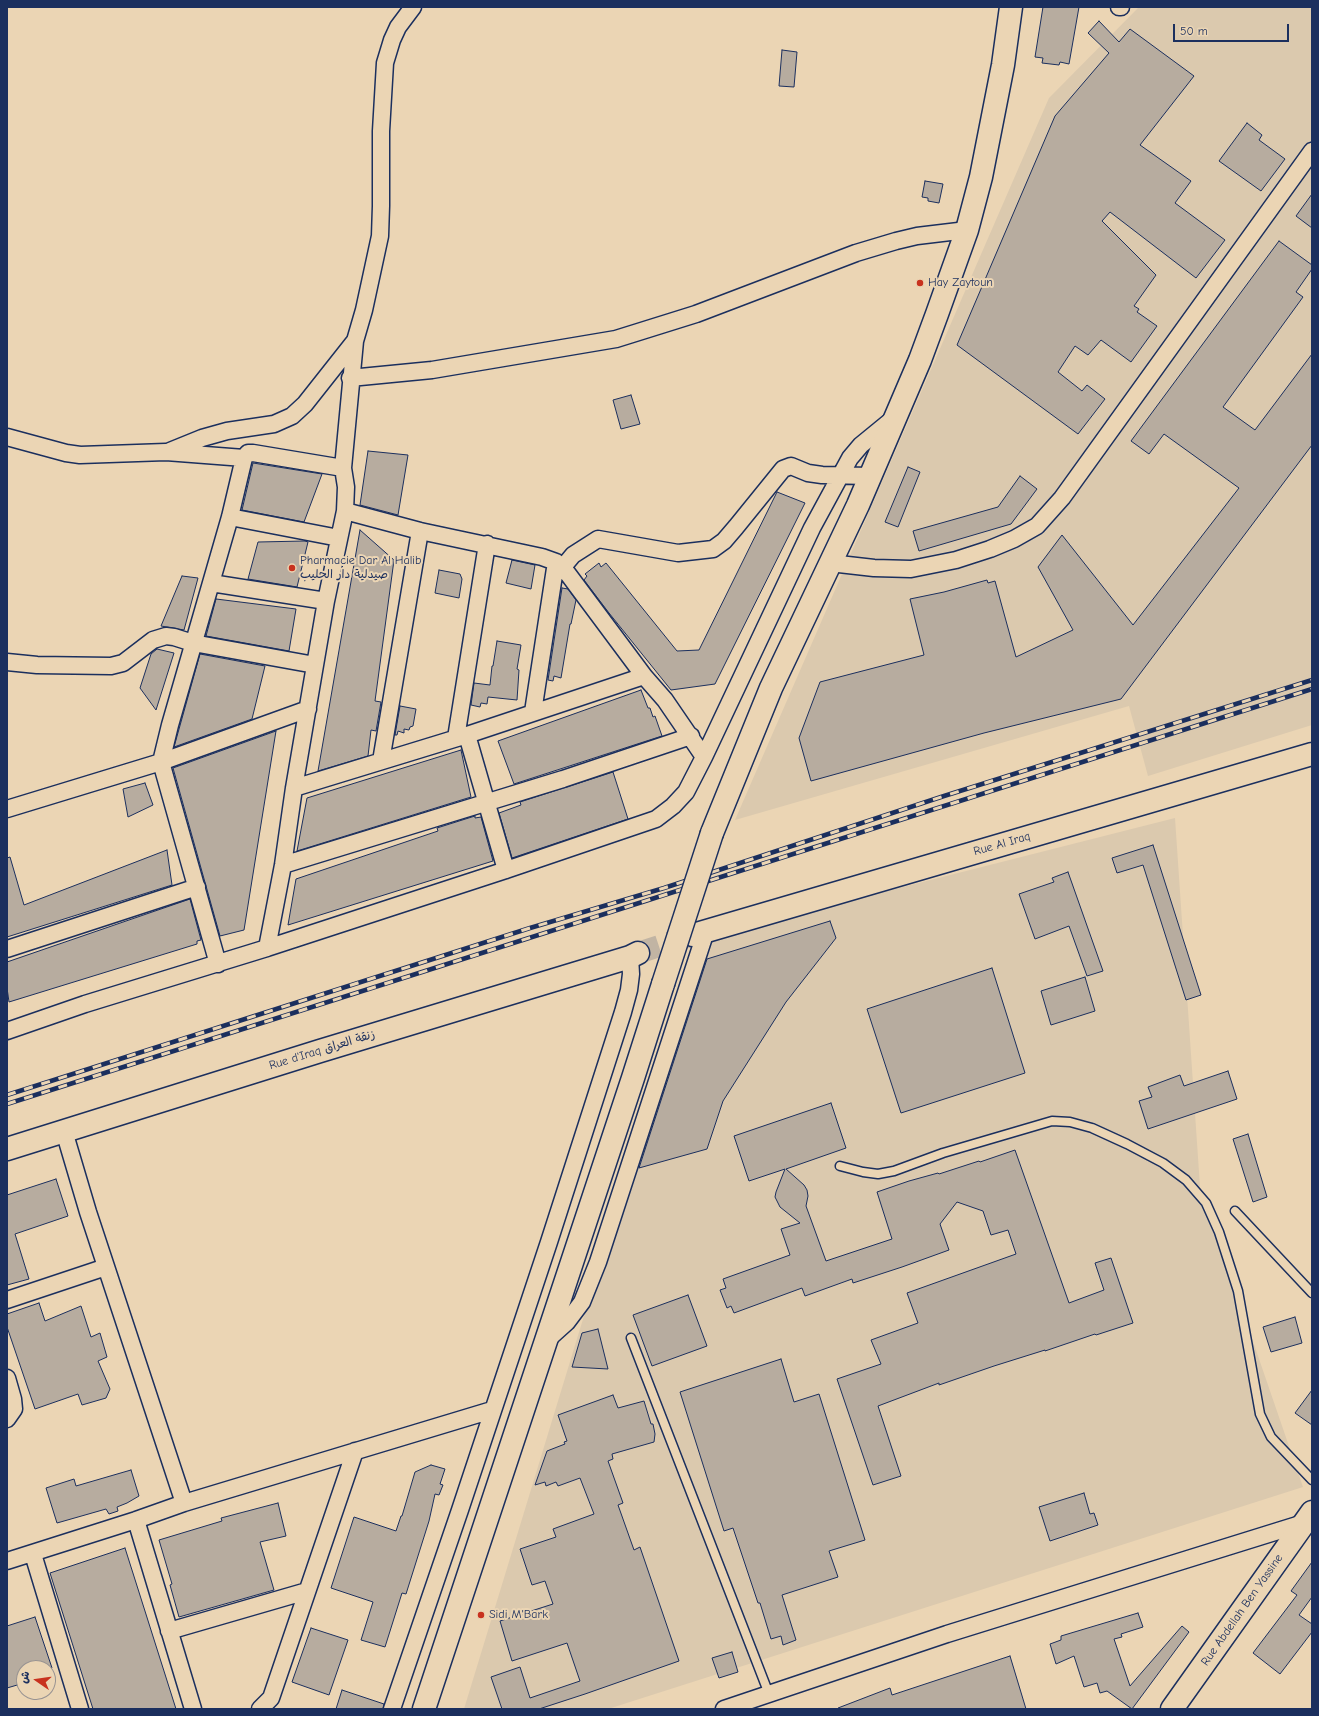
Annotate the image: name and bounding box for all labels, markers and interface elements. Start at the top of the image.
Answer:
scale bar [1175,16,1291,42]
text: 50 m [1180,24,1208,38]
place label: Hay Zaytoun [928,276,993,290]
marker: Hay Zaytoun [915,278,925,288]
place label: Pharmacie Dar Al Halib صيدلية دار الحليب [300,554,422,582]
marker: Pharmacie Dar Al Halib صيدلية دار الحليب [287,563,297,573]
street label: Rue Al Iraq [972,829,1032,859]
street label: Rue d'Iraq زنقة العراق [267,1027,377,1073]
street label: Rue Abdellah Ben Yassine [1198,1551,1286,1669]
place label: Sidi M'Bark [489,1608,548,1622]
marker: Sidi M'Bark [476,1610,486,1620]
north arrow [16,1660,56,1700]
text: ش [17,1670,32,1685]

